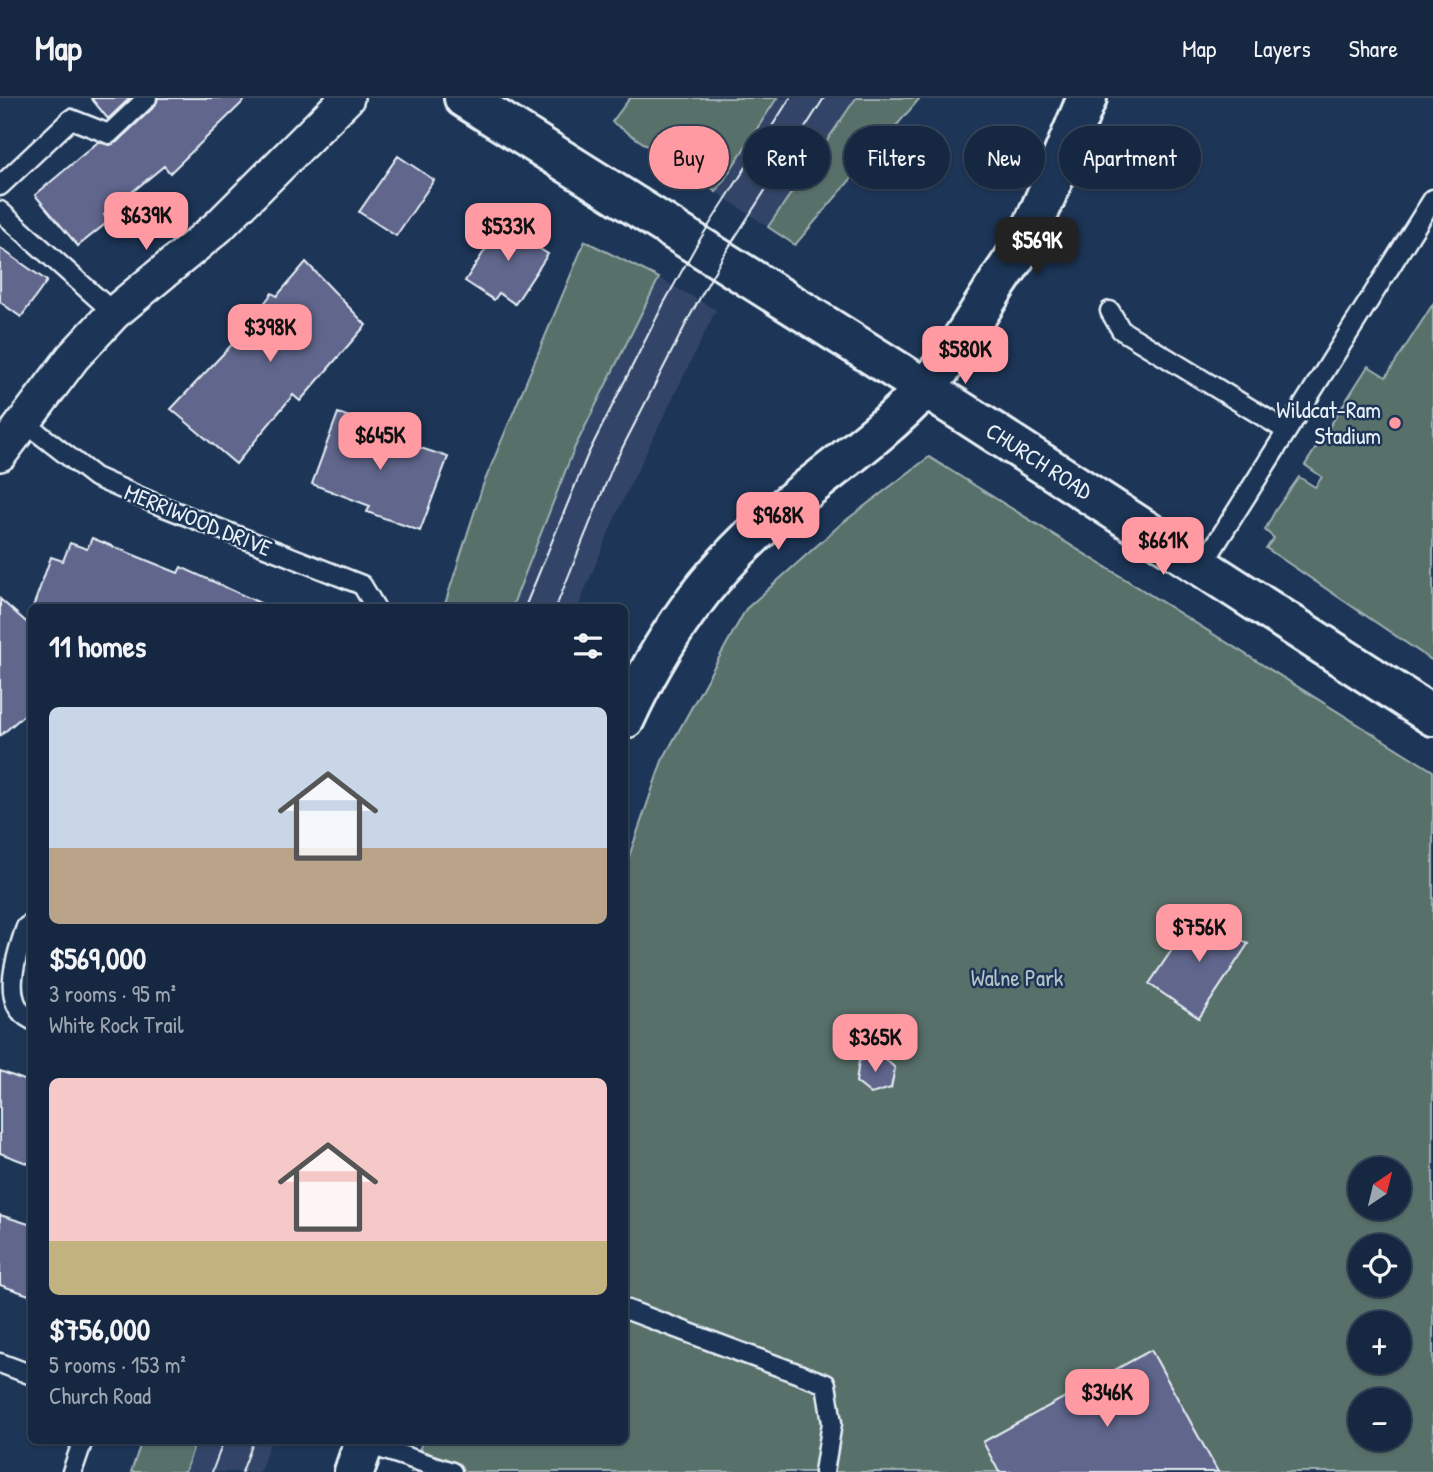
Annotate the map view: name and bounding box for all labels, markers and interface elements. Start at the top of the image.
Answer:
text: Map [35,26,82,70]
text: Map [1182,32,1216,64]
text: Layers [1254,32,1311,64]
text: Share [1349,32,1398,64]
chip: Buy [649,126,729,189]
chip: Rent [743,126,830,189]
chip: Filters [844,126,950,189]
chip: New [964,126,1045,189]
chip: Apartment [1059,126,1201,189]
pin: $639K [97,192,195,252]
text: $639K [120,199,172,230]
pin: $533K [459,204,557,263]
text: $533K [481,210,535,241]
pin: $569K [988,218,1086,277]
text: $569K [1011,224,1063,255]
pin: $398K [221,304,319,364]
text: $398K [244,311,296,342]
pin: $580K [916,327,1014,386]
text: $580K [938,333,992,364]
place label: Wildcat-Ram Stadium [1276,394,1381,451]
pin: $645K [331,412,429,472]
street label: CHURCH ROAD [980,415,1098,506]
marker: Wildcat-Ram Stadium [1387,415,1403,431]
text: $645K [354,419,406,450]
street label: MERRIWOOD DRIVE [120,476,276,563]
pin: $968K [729,492,827,552]
text: $968K [752,499,804,530]
pin: $661K [1114,518,1212,577]
text: $661K [1138,524,1188,555]
text: 11 homes [49,626,146,666]
icon: filters [569,627,607,665]
icon: home [265,753,391,879]
pin: $756K [1150,904,1248,964]
text: $756K [1172,911,1226,942]
text: $569,000 [49,938,146,978]
park label: Walne Park [971,962,1064,993]
text: 3 rooms · 95 m² [49,978,176,1009]
text: White Rock Trail [49,1009,184,1040]
pin: $365K [826,1014,924,1074]
text: $365K [849,1021,901,1052]
icon: home [265,1124,391,1250]
north arrow [1348,1157,1410,1220]
map controls [1348,1157,1411,1451]
button: locate [1348,1234,1411,1297]
text: $756,000 [49,1309,150,1349]
button: + [1348,1311,1411,1374]
text: 5 rooms · 153 m² [49,1349,186,1380]
pin: $346K [1058,1370,1156,1429]
text: $346K [1081,1376,1133,1407]
text: Church Road [49,1380,151,1411]
button: − [1348,1388,1411,1451]

